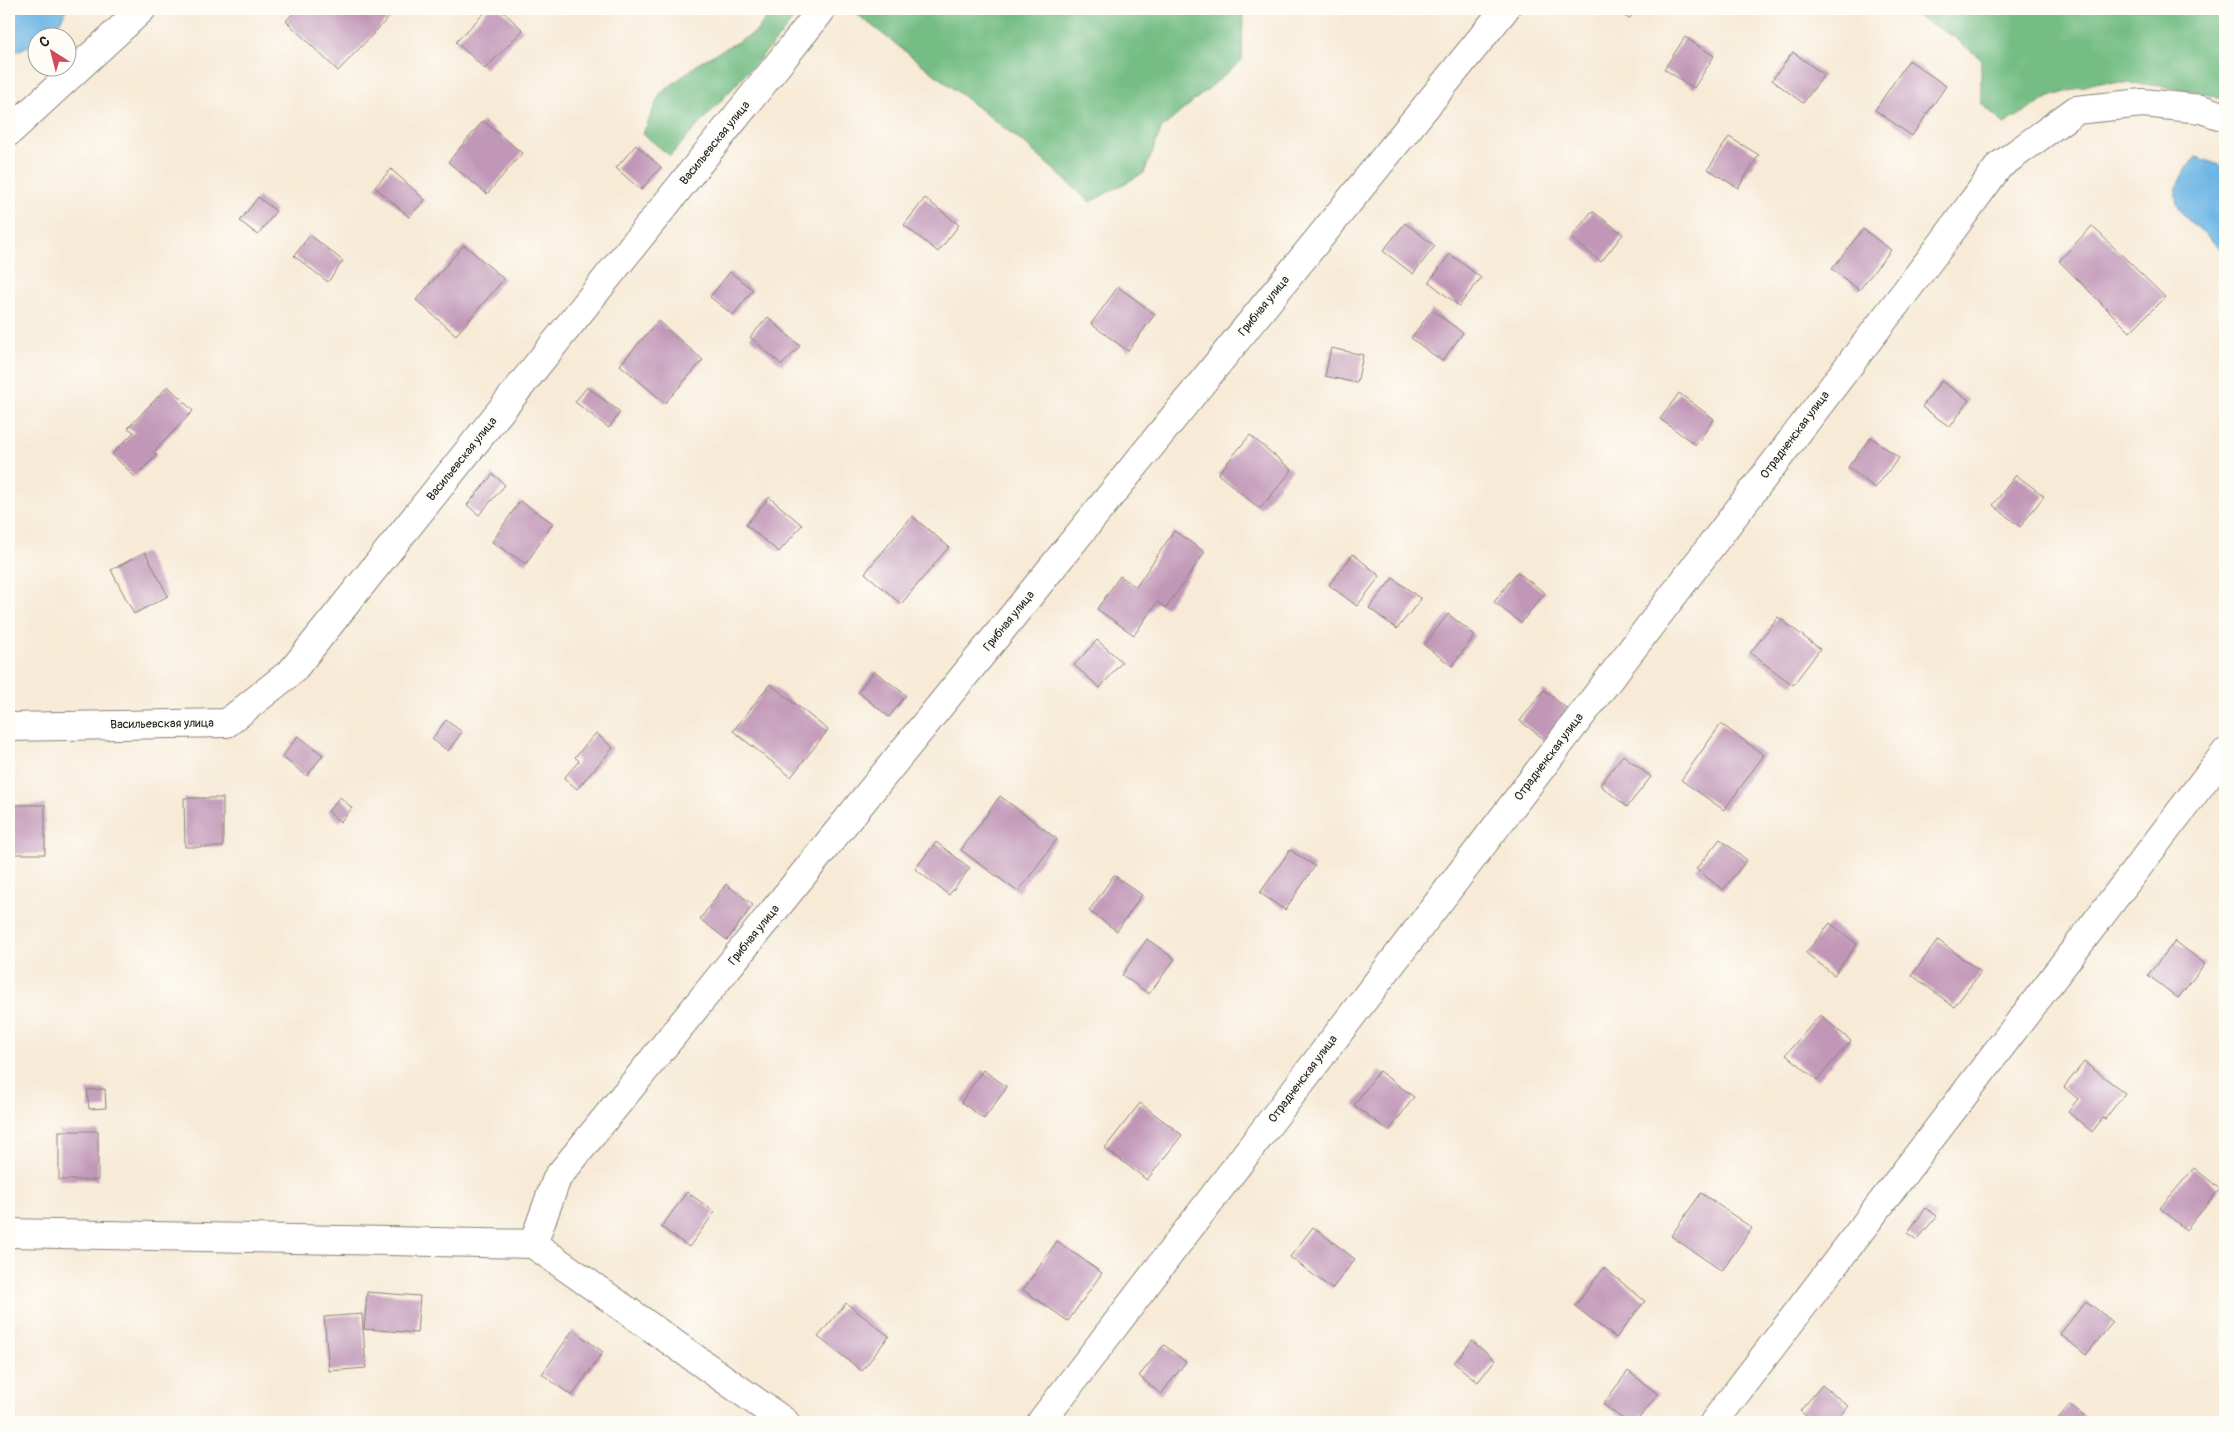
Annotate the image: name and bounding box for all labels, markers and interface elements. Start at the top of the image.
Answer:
north arrow [28,28,78,78]
text: С [36,32,53,51]
street label: Васильевская улица [677,98,754,188]
street label: Грибная улица [1235,272,1293,339]
street label: Отрадненская улица [1757,388,1833,482]
street label: Васильевская улица [424,414,501,504]
street label: Грибная улица [980,587,1038,654]
street label: Отрадненская улица [1511,710,1587,804]
street label: Васильевская улица [110,716,214,732]
street label: Грибная улица [725,901,783,968]
street label: Отрадненская улица [1265,1032,1341,1126]

